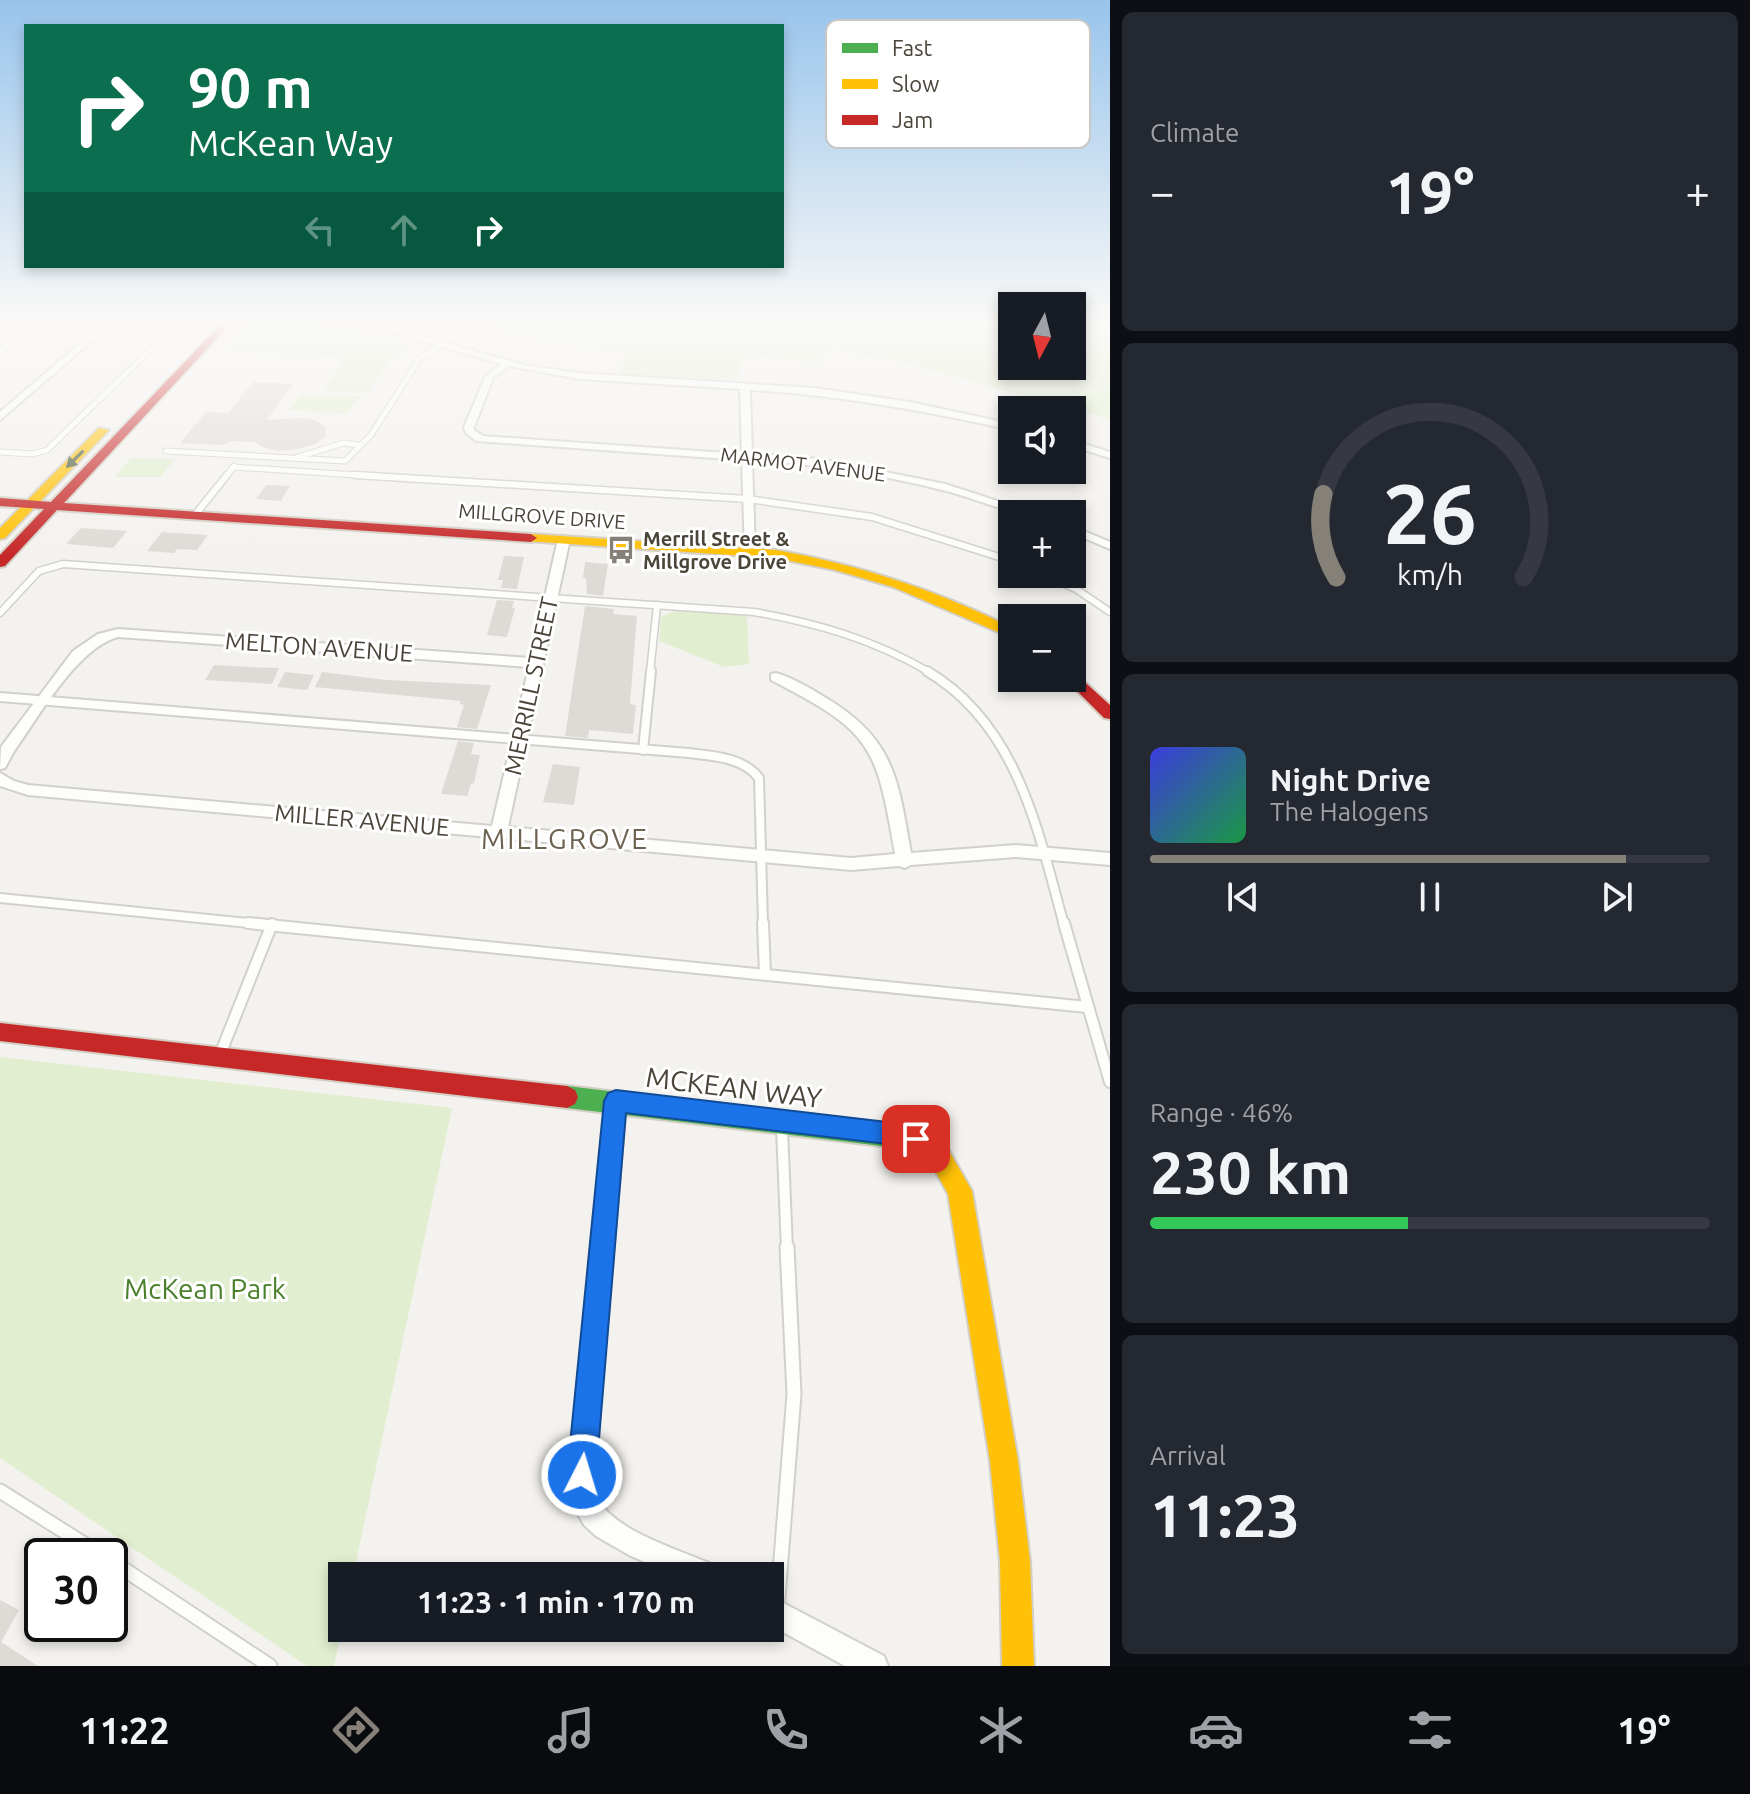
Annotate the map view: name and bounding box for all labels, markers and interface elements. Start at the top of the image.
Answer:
legend [826,20,1090,148]
text: Fast [892,35,933,60]
icon: right [56,56,160,160]
text: 90 m [188,56,313,119]
text: Slow [892,71,939,96]
text: Jam [892,107,933,132]
text: Climate [1150,118,1239,147]
text: McKean Way [188,122,393,163]
text: 19° [1386,158,1474,225]
text: − [1150,167,1175,216]
text: + [1685,167,1710,216]
icon: left [298,208,342,252]
icon: ahead [382,208,426,252]
icon: right [466,208,510,252]
north arrow [998,292,1086,380]
map controls [998,292,1086,692]
button: sound [998,396,1086,484]
street label: MARMOT AVENUE [719,442,887,486]
one-way arrow [66,449,84,468]
text: 26 [1383,466,1477,560]
street label: MILLGROVE DRIVE [458,499,626,533]
button: + [998,500,1086,588]
place label: Merrill Street & Millgrove Drive [643,527,790,573]
bus stop icon: Merrill Street & Millgrove Drive [606,535,636,565]
text: km/h [1397,558,1463,590]
street label: MERRILL STREET [499,594,563,778]
button: − [998,604,1086,692]
street label: MELTON AVENUE [224,627,414,667]
text: Night Drive [1270,763,1431,797]
text: The Halogens [1270,797,1429,826]
street label: MILLER AVENUE [273,799,451,841]
district label: MILLGROVE [481,823,649,854]
icon: previous [1221,875,1265,919]
icon: pause [1408,875,1452,919]
icon: next [1595,875,1639,919]
street label: MCKEAN WAY [644,1061,824,1113]
text: Range · 46% [1150,1098,1293,1127]
pin [882,1105,950,1173]
icon: arrive [894,1117,938,1161]
text: 230 km [1150,1138,1351,1205]
park label: McKean Park [124,1273,286,1304]
position arrow [540,1433,624,1517]
text: Arrival [1150,1441,1226,1470]
text: 11:23 [1150,1481,1300,1548]
speed limit sign: 30 [24,1538,128,1642]
text: 11:23 · 1 min · 170 m [417,1585,695,1619]
icon: directions [328,1702,384,1758]
icon: music [543,1702,599,1758]
icon: phone [758,1702,814,1758]
icon: climate [973,1702,1029,1758]
icon: car [1188,1702,1244,1758]
icon: filters [1402,1702,1458,1758]
text: 11:22 [79,1710,169,1751]
text: 19° [1617,1710,1671,1751]

